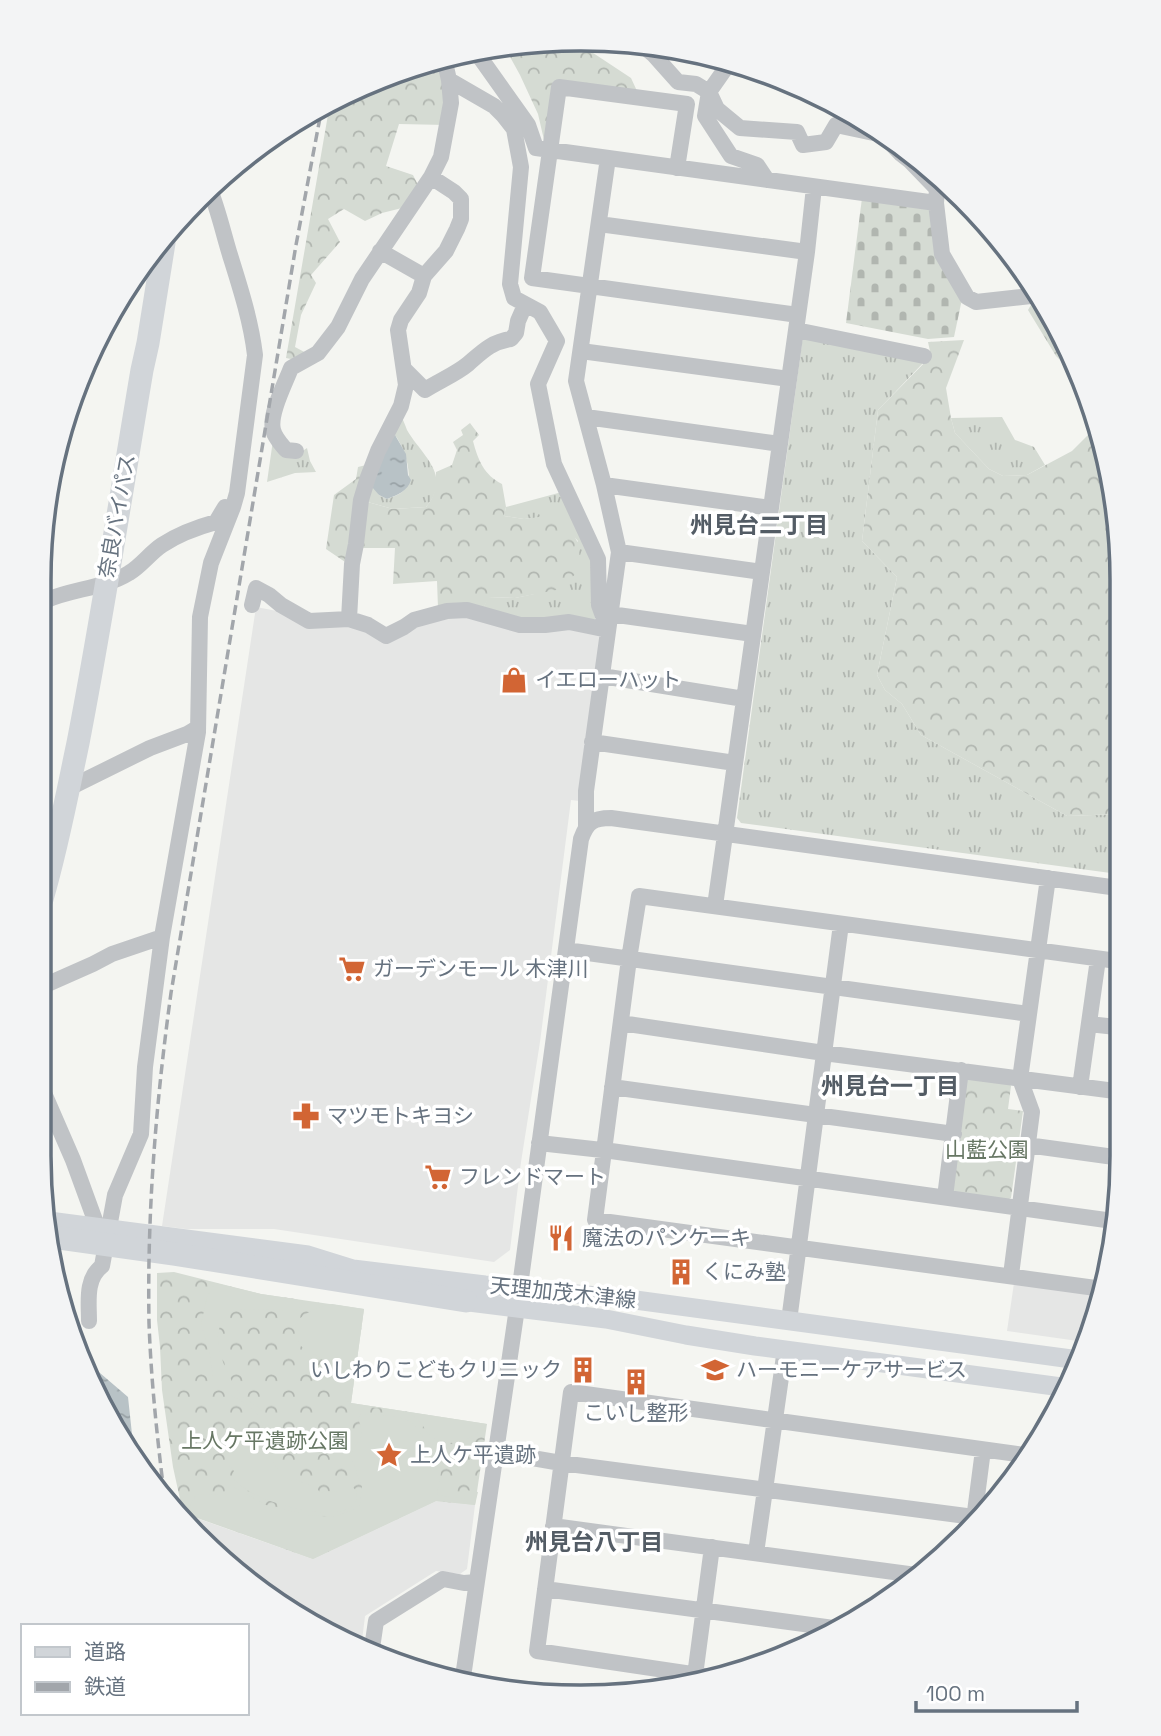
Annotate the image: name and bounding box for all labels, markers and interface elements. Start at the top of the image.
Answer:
street label: 奈良バイパス [92,452,141,580]
district label: 州見台二丁目 [690,510,828,540]
shop icon: イエローハット [499,665,529,695]
place label: イエローハット [535,666,681,693]
supermarket icon: ガーデンモール 木津川 [337,954,367,984]
place label: ガーデンモール 木津川 [373,955,588,982]
district label: 州見台一丁目 [821,1071,959,1101]
pharmacy icon: マツモトキヨシ [291,1101,321,1131]
place label: マツモトキヨシ [327,1102,474,1129]
park label: 山藍公園 [945,1136,1029,1163]
supermarket icon: フレンドマート [423,1162,453,1192]
place label: フレンドマート [459,1163,606,1190]
restaurant icon: 魔法のパンケーキ [546,1223,576,1253]
place label: 魔法のパンケーキ [582,1224,751,1251]
building icon: くにみ塾 [666,1257,696,1287]
place label: くにみ塾 [702,1258,786,1285]
street label: 天理加茂木津線 [489,1271,638,1314]
building icon: いしわりこどもクリニック [568,1355,598,1385]
school or university icon: ハーモニーケアサービス [700,1355,730,1385]
place label: いしわりこどもクリニック [310,1356,562,1383]
place label: ハーモニーケアサービス [736,1356,967,1383]
building icon: こいし整形 [621,1367,651,1397]
place label: こいし整形 [584,1399,689,1426]
park label: 上人ケ平遺跡公園 [181,1427,349,1454]
place icon: 上人ケ平遺跡 [374,1440,404,1470]
place label: 上人ケ平遺跡 [410,1441,536,1468]
district label: 州見台八丁目 [525,1527,663,1557]
legend [21,1624,248,1715]
text: 道路 [84,1638,126,1665]
scale bar [916,1670,1077,1714]
text: 鉄道 [84,1673,126,1700]
text: 100 m [926,1680,985,1707]

